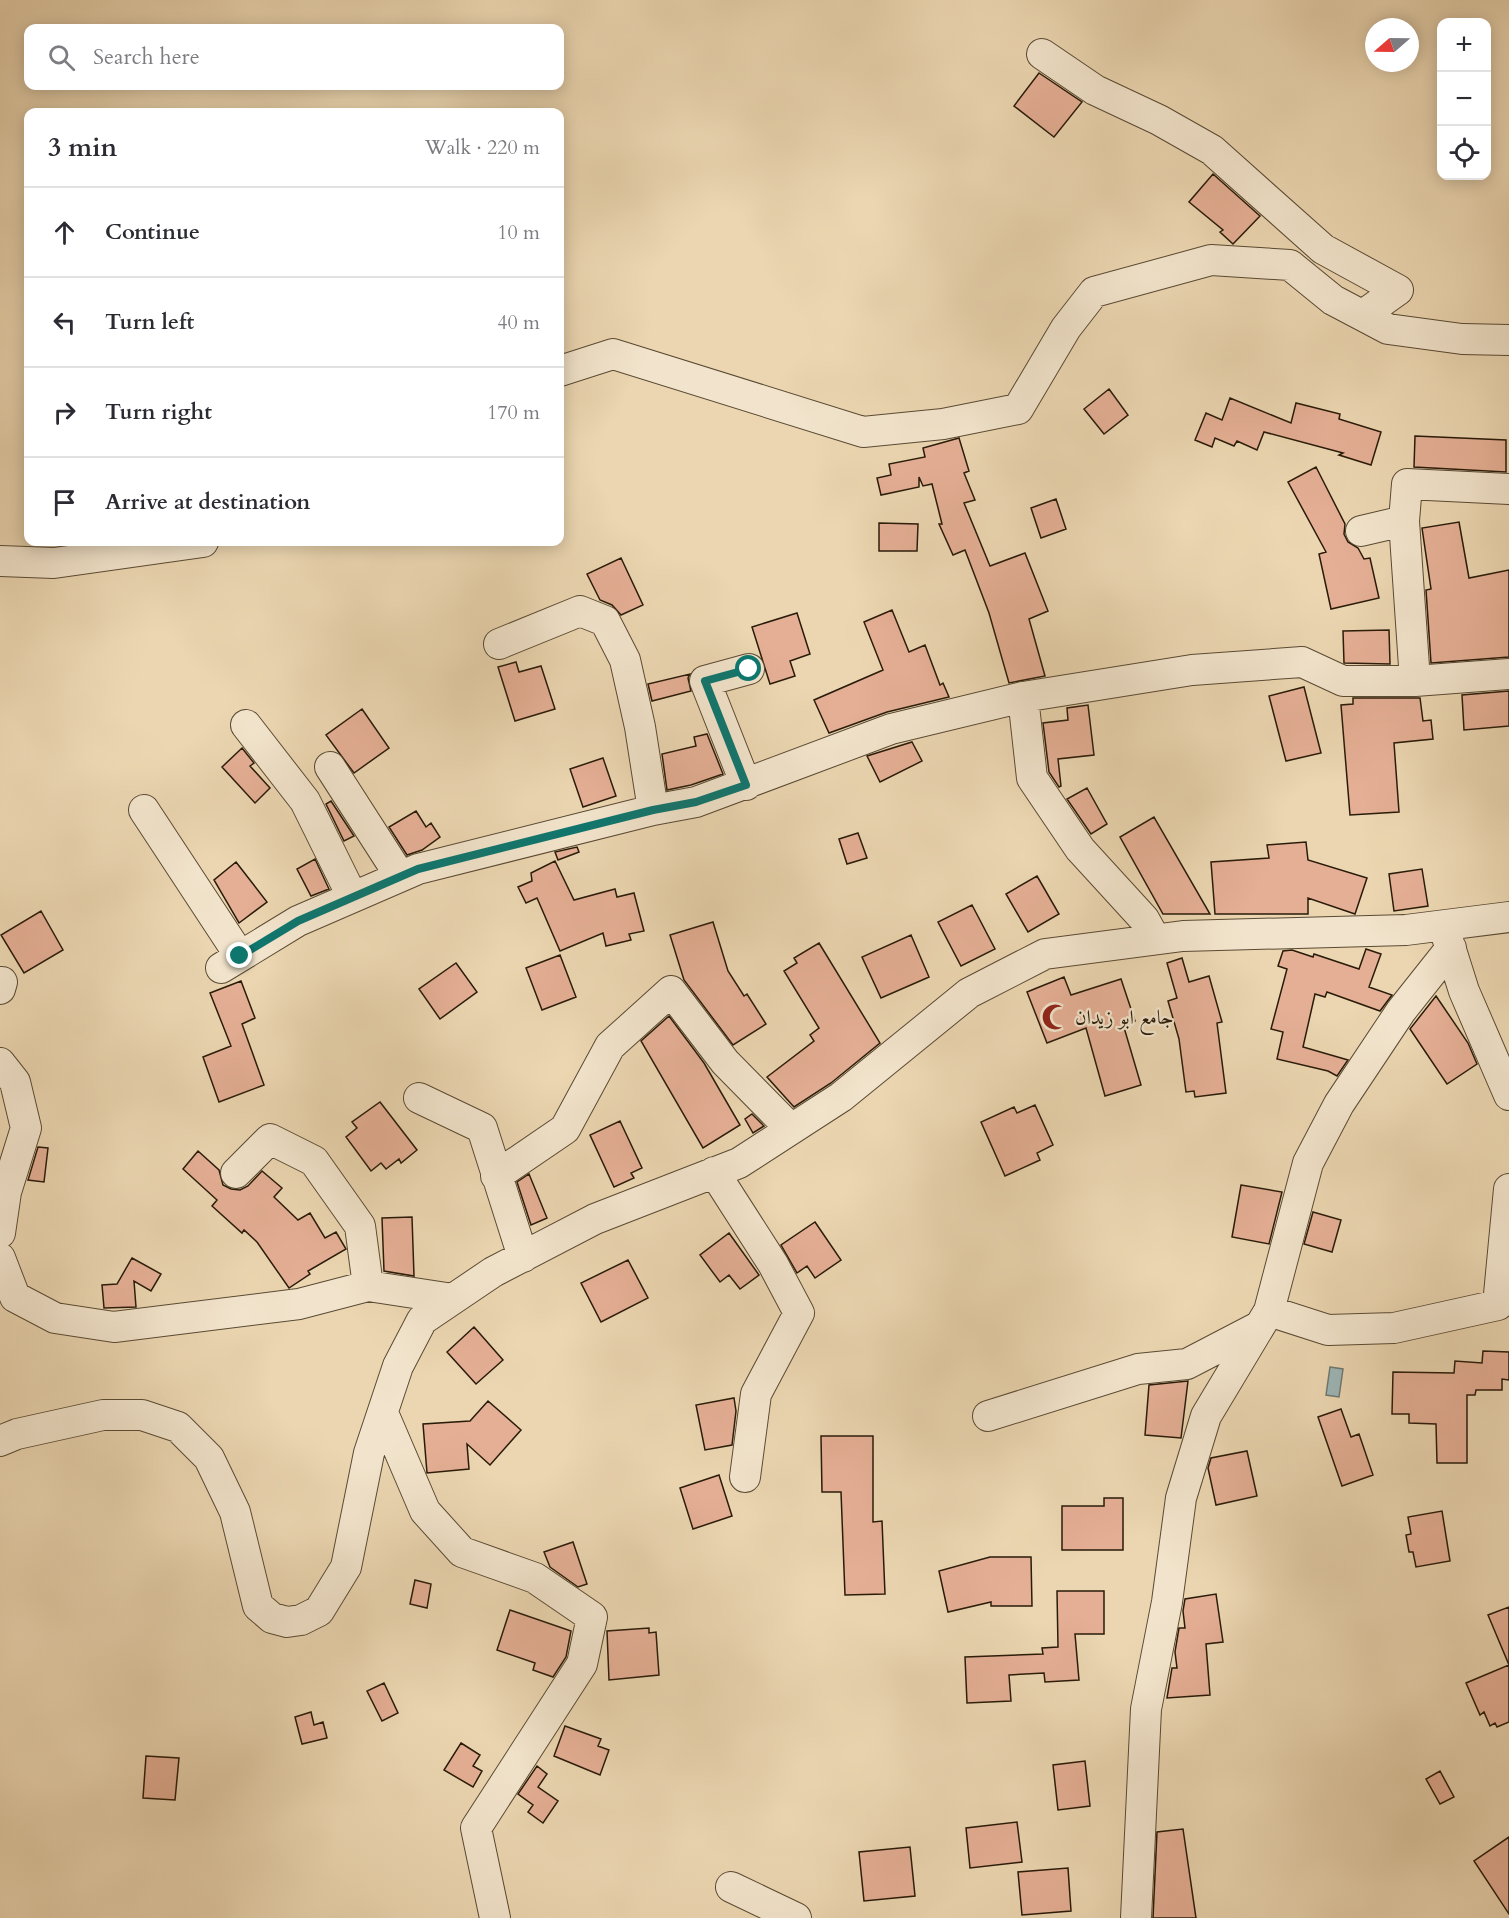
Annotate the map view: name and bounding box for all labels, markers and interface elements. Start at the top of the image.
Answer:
north arrow [1365,18,1419,72]
map controls [1437,18,1491,180]
button: + [1437,18,1491,72]
search box [24,24,564,90]
icon: search [45,41,78,74]
text: Search here [93,42,200,72]
button: − [1437,72,1491,126]
button: locate [1437,126,1491,180]
text: 3 min [48,130,117,165]
text: Walk · 220 m [425,134,540,161]
icon: ahead [48,216,81,249]
text: Continue [105,217,200,247]
text: 10 m [497,219,540,246]
icon: left [48,306,81,339]
text: Turn left [105,307,194,337]
text: 40 m [497,309,540,336]
icon: right [48,396,81,429]
text: Turn right [105,397,212,427]
text: 170 m [487,399,540,426]
icon: arrive [48,486,81,519]
text: Arrive at destination [105,487,310,517]
route start [735,655,761,681]
route end [226,942,252,968]
mosque icon: جامع ابو زيدان [1040,1002,1070,1032]
place label: جامع ابو زيدان [1075,1004,1174,1035]

